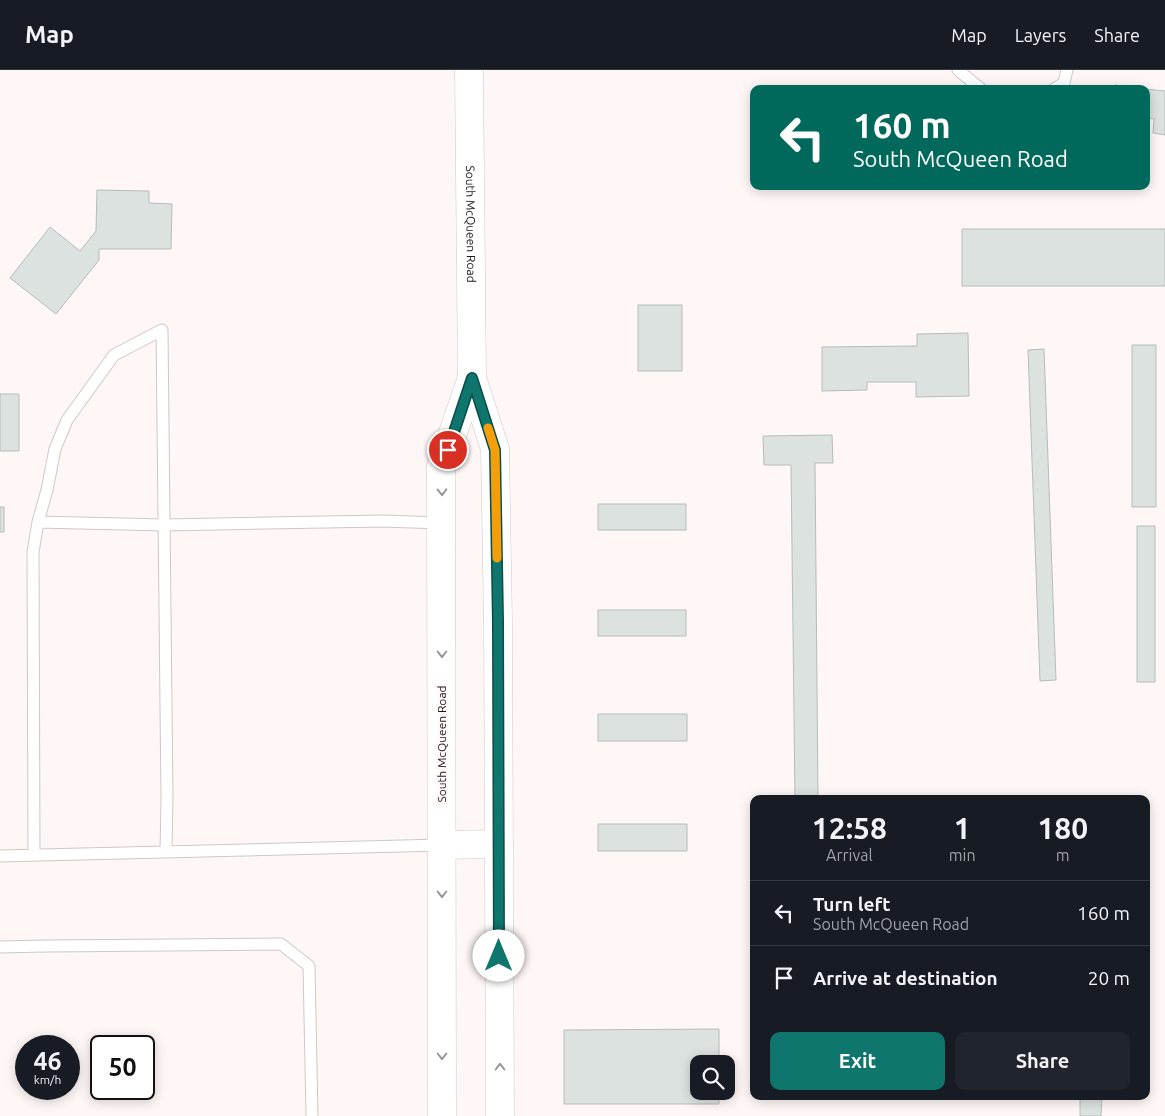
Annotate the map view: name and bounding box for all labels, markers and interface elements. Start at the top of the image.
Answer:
text: Map [25,21,74,48]
text: Map [951,25,987,45]
text: Layers [1015,25,1066,45]
text: Share [1094,25,1140,45]
icon: left [770,105,835,170]
text: 160 m [853,105,951,145]
text: South McQueen Road [853,146,1068,171]
street label: South McQueen Road [464,165,478,283]
pin [427,429,469,471]
icon: arrive [434,436,462,464]
one-way arrow [437,488,447,496]
one-way arrow [437,650,447,658]
street label: South McQueen Road [435,685,448,803]
text: 12:58 [812,811,887,845]
text: 1 [954,811,971,845]
text: 180 [1037,811,1088,845]
text: Arrival [826,846,873,864]
text: min [949,846,976,864]
text: m [1056,846,1070,864]
one-way arrow [437,890,447,898]
text: Turn left [813,893,891,915]
icon: left [770,899,798,927]
text: 160 m [1077,902,1130,924]
text: South McQueen Road [813,915,969,933]
position arrow [472,929,524,981]
icon: arrive [770,964,798,992]
text: Arrive at destination [813,967,998,989]
text: 20 m [1088,967,1130,989]
button: Exit [770,1032,945,1090]
button: Share [955,1032,1130,1090]
speed limit sign: 50 [90,1035,155,1100]
text: 46 [33,1047,62,1075]
one-way arrow [437,1052,447,1060]
map controls [690,1055,735,1100]
button: search [690,1055,735,1100]
one-way arrow [495,1063,505,1071]
text: km/h [34,1073,61,1086]

